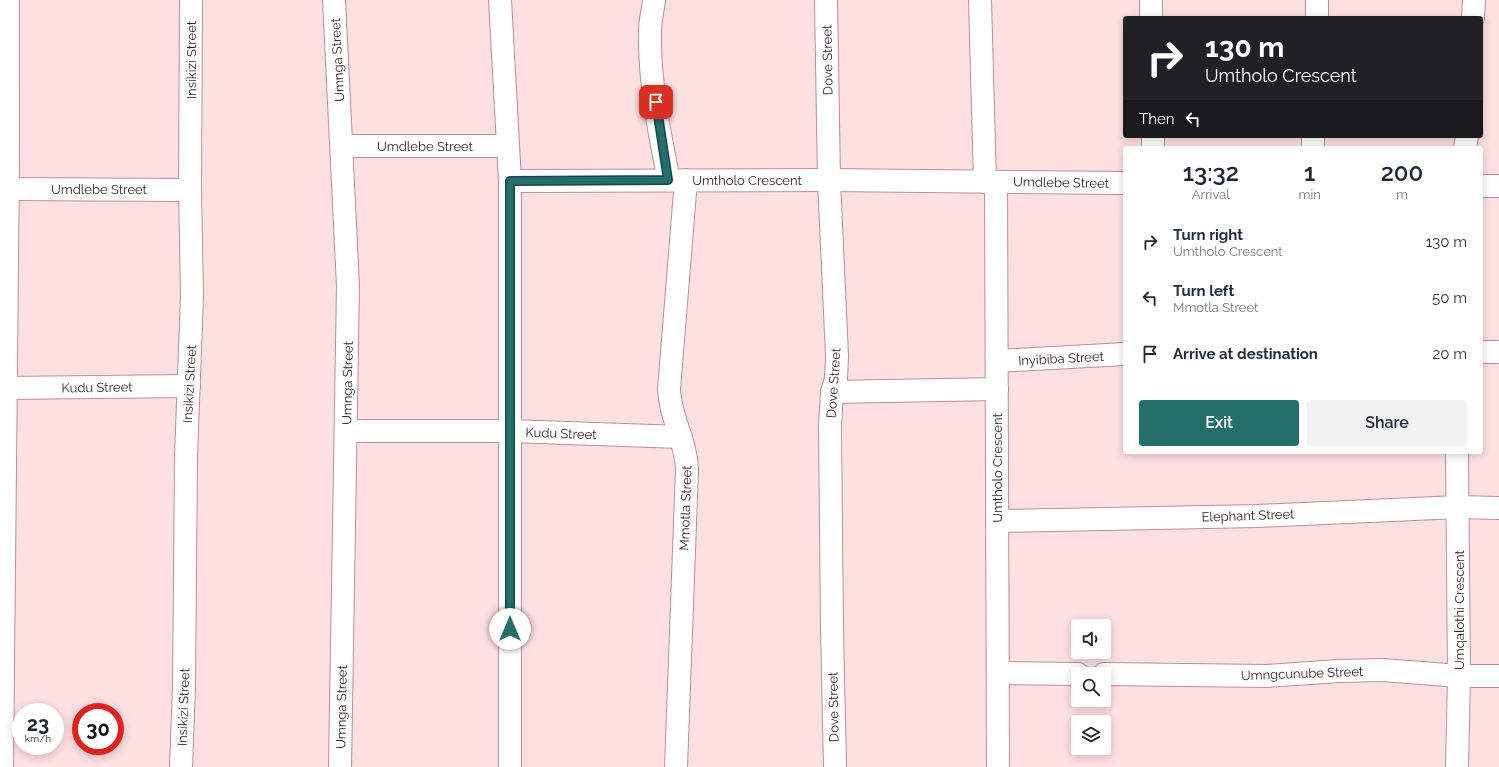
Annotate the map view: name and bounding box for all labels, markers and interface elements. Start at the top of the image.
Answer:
street label: Umnga Street [328,17,347,102]
street label: Insikizi Street [184,20,199,99]
street label: Dove Street [819,24,836,95]
text: 130 m [1205,31,1284,64]
icon: right [1139,32,1191,84]
text: Umtholo Crescent [1205,65,1357,86]
pin [639,85,673,119]
icon: arrive [645,91,667,113]
icon: left [1182,108,1204,130]
text: Then [1139,110,1174,128]
street label: Umdlebe Street [377,139,474,154]
text: 13:32 [1183,158,1239,187]
text: 1 [1304,158,1315,187]
text: 200 [1381,158,1423,187]
street label: Umtholo Crescent [692,173,802,188]
street label: Umdlebe Street [1013,174,1110,191]
street label: Umdlebe Street [51,182,148,197]
text: Arrival [1192,187,1230,202]
text: min [1299,187,1321,202]
text: m [1396,187,1408,202]
text: Turn right [1173,226,1243,244]
icon: right [1139,231,1161,253]
text: 130 m [1426,233,1467,251]
text: Umtholo Crescent [1173,244,1283,259]
text: Turn left [1173,282,1234,300]
icon: left [1139,287,1161,309]
text: 50 m [1432,289,1467,307]
text: Mmotla Street [1173,300,1258,315]
street label: Umnga Street [339,340,356,425]
icon: arrive [1139,343,1161,365]
street label: Insikizi Street [180,344,199,423]
text: Arrive at destination [1173,345,1318,363]
text: 20 m [1432,345,1467,363]
street label: Dove Street [824,347,843,419]
street label: Inyibiba Street [1018,349,1105,368]
street label: Kudu Street [61,379,133,396]
button: Exit [1139,400,1299,446]
button: Share [1307,400,1467,446]
street label: Umtholo Crescent [990,413,1005,523]
street label: Kudu Street [525,425,597,442]
street label: Mmotla Street [677,464,695,551]
street label: Elephant Street [1201,506,1295,525]
street label: Umqalothi Crescent [1452,549,1467,670]
position arrow [489,608,531,650]
map controls [1071,619,1111,755]
button: sound [1071,619,1111,659]
street label: Umnga Street [333,664,350,749]
street label: Umngcunube Street [1241,664,1364,683]
street label: Insikizi Street [175,667,192,746]
button: search [1071,667,1111,707]
street label: Dove Street [825,671,842,742]
speed limit sign: 30 [72,703,124,755]
text: 23 [27,712,49,736]
button: layers [1071,715,1111,755]
text: km/h [25,733,51,744]

